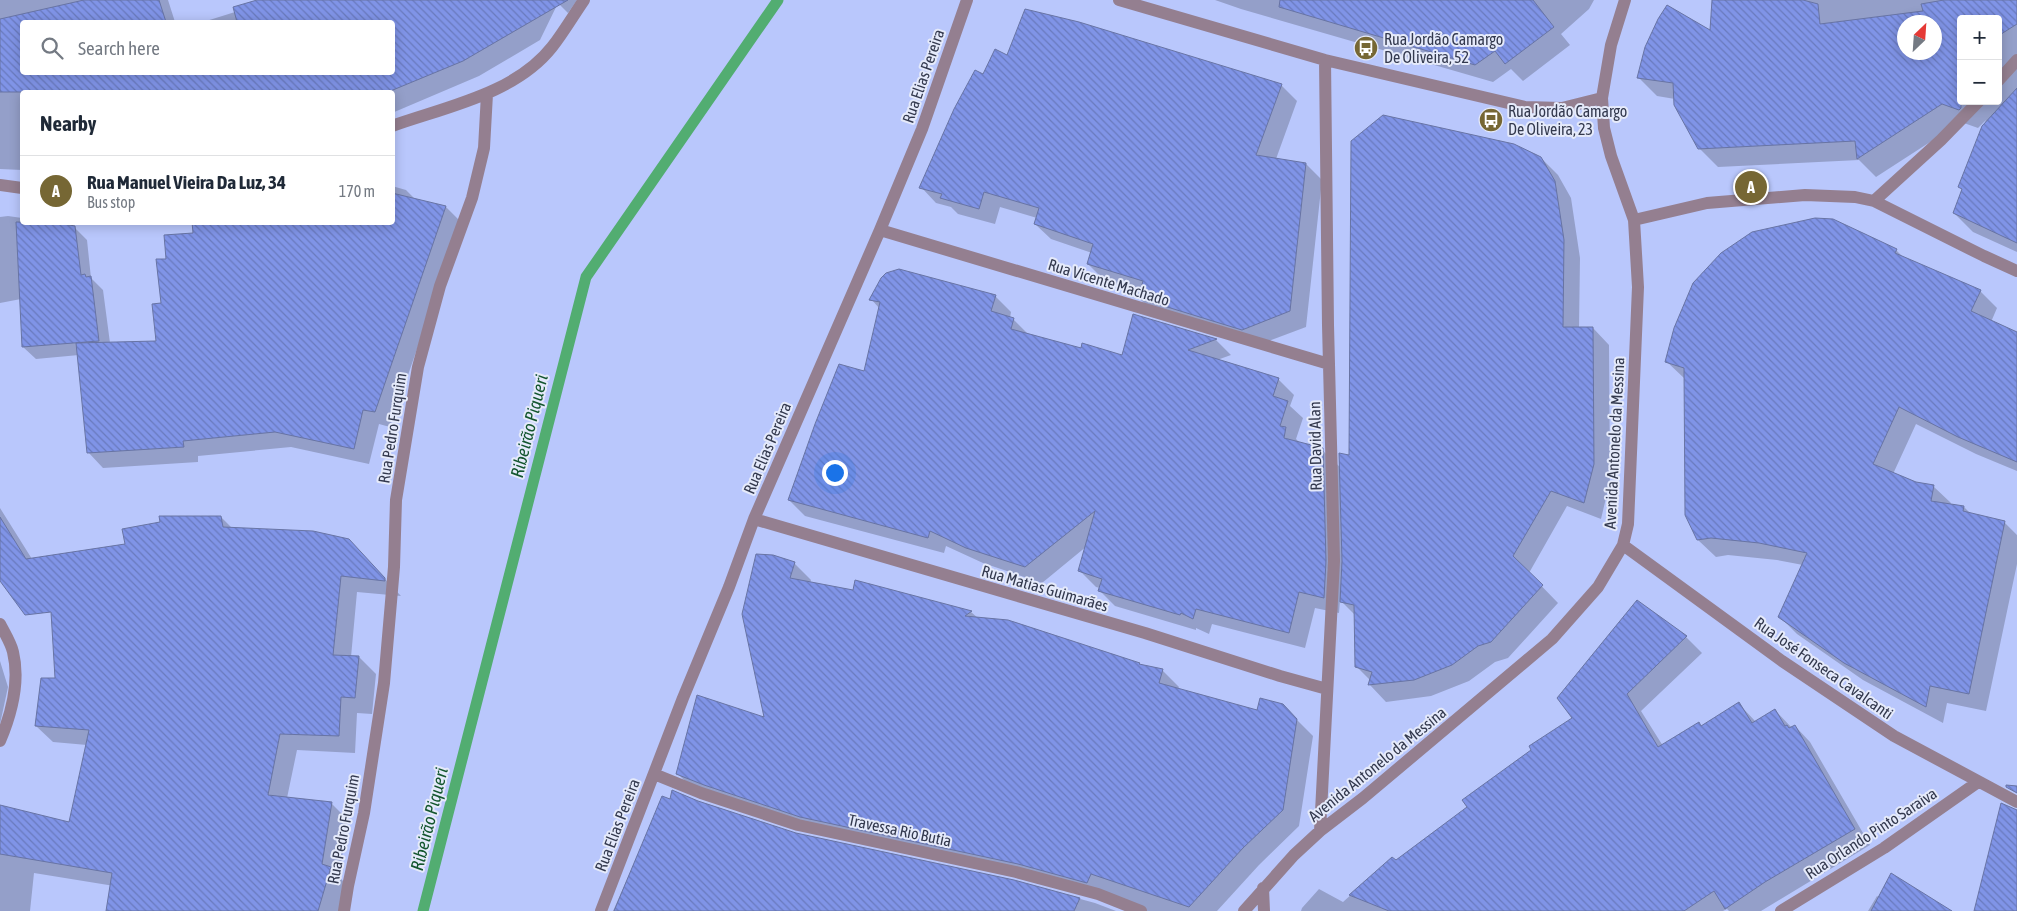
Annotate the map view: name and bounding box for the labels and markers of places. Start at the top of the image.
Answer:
place label: Rua Jordão Camargo De Oliveira, 52 [1384,30,1503,66]
bus stop icon: Rua Jordão Camargo De Oliveira, 52 [1353,35,1379,61]
place label: Rua Jordão Camargo De Oliveira, 23 [1508,102,1627,138]
bus stop icon: Rua Jordão Camargo De Oliveira, 23 [1478,107,1504,133]
pin: A [1735,168,1767,206]

